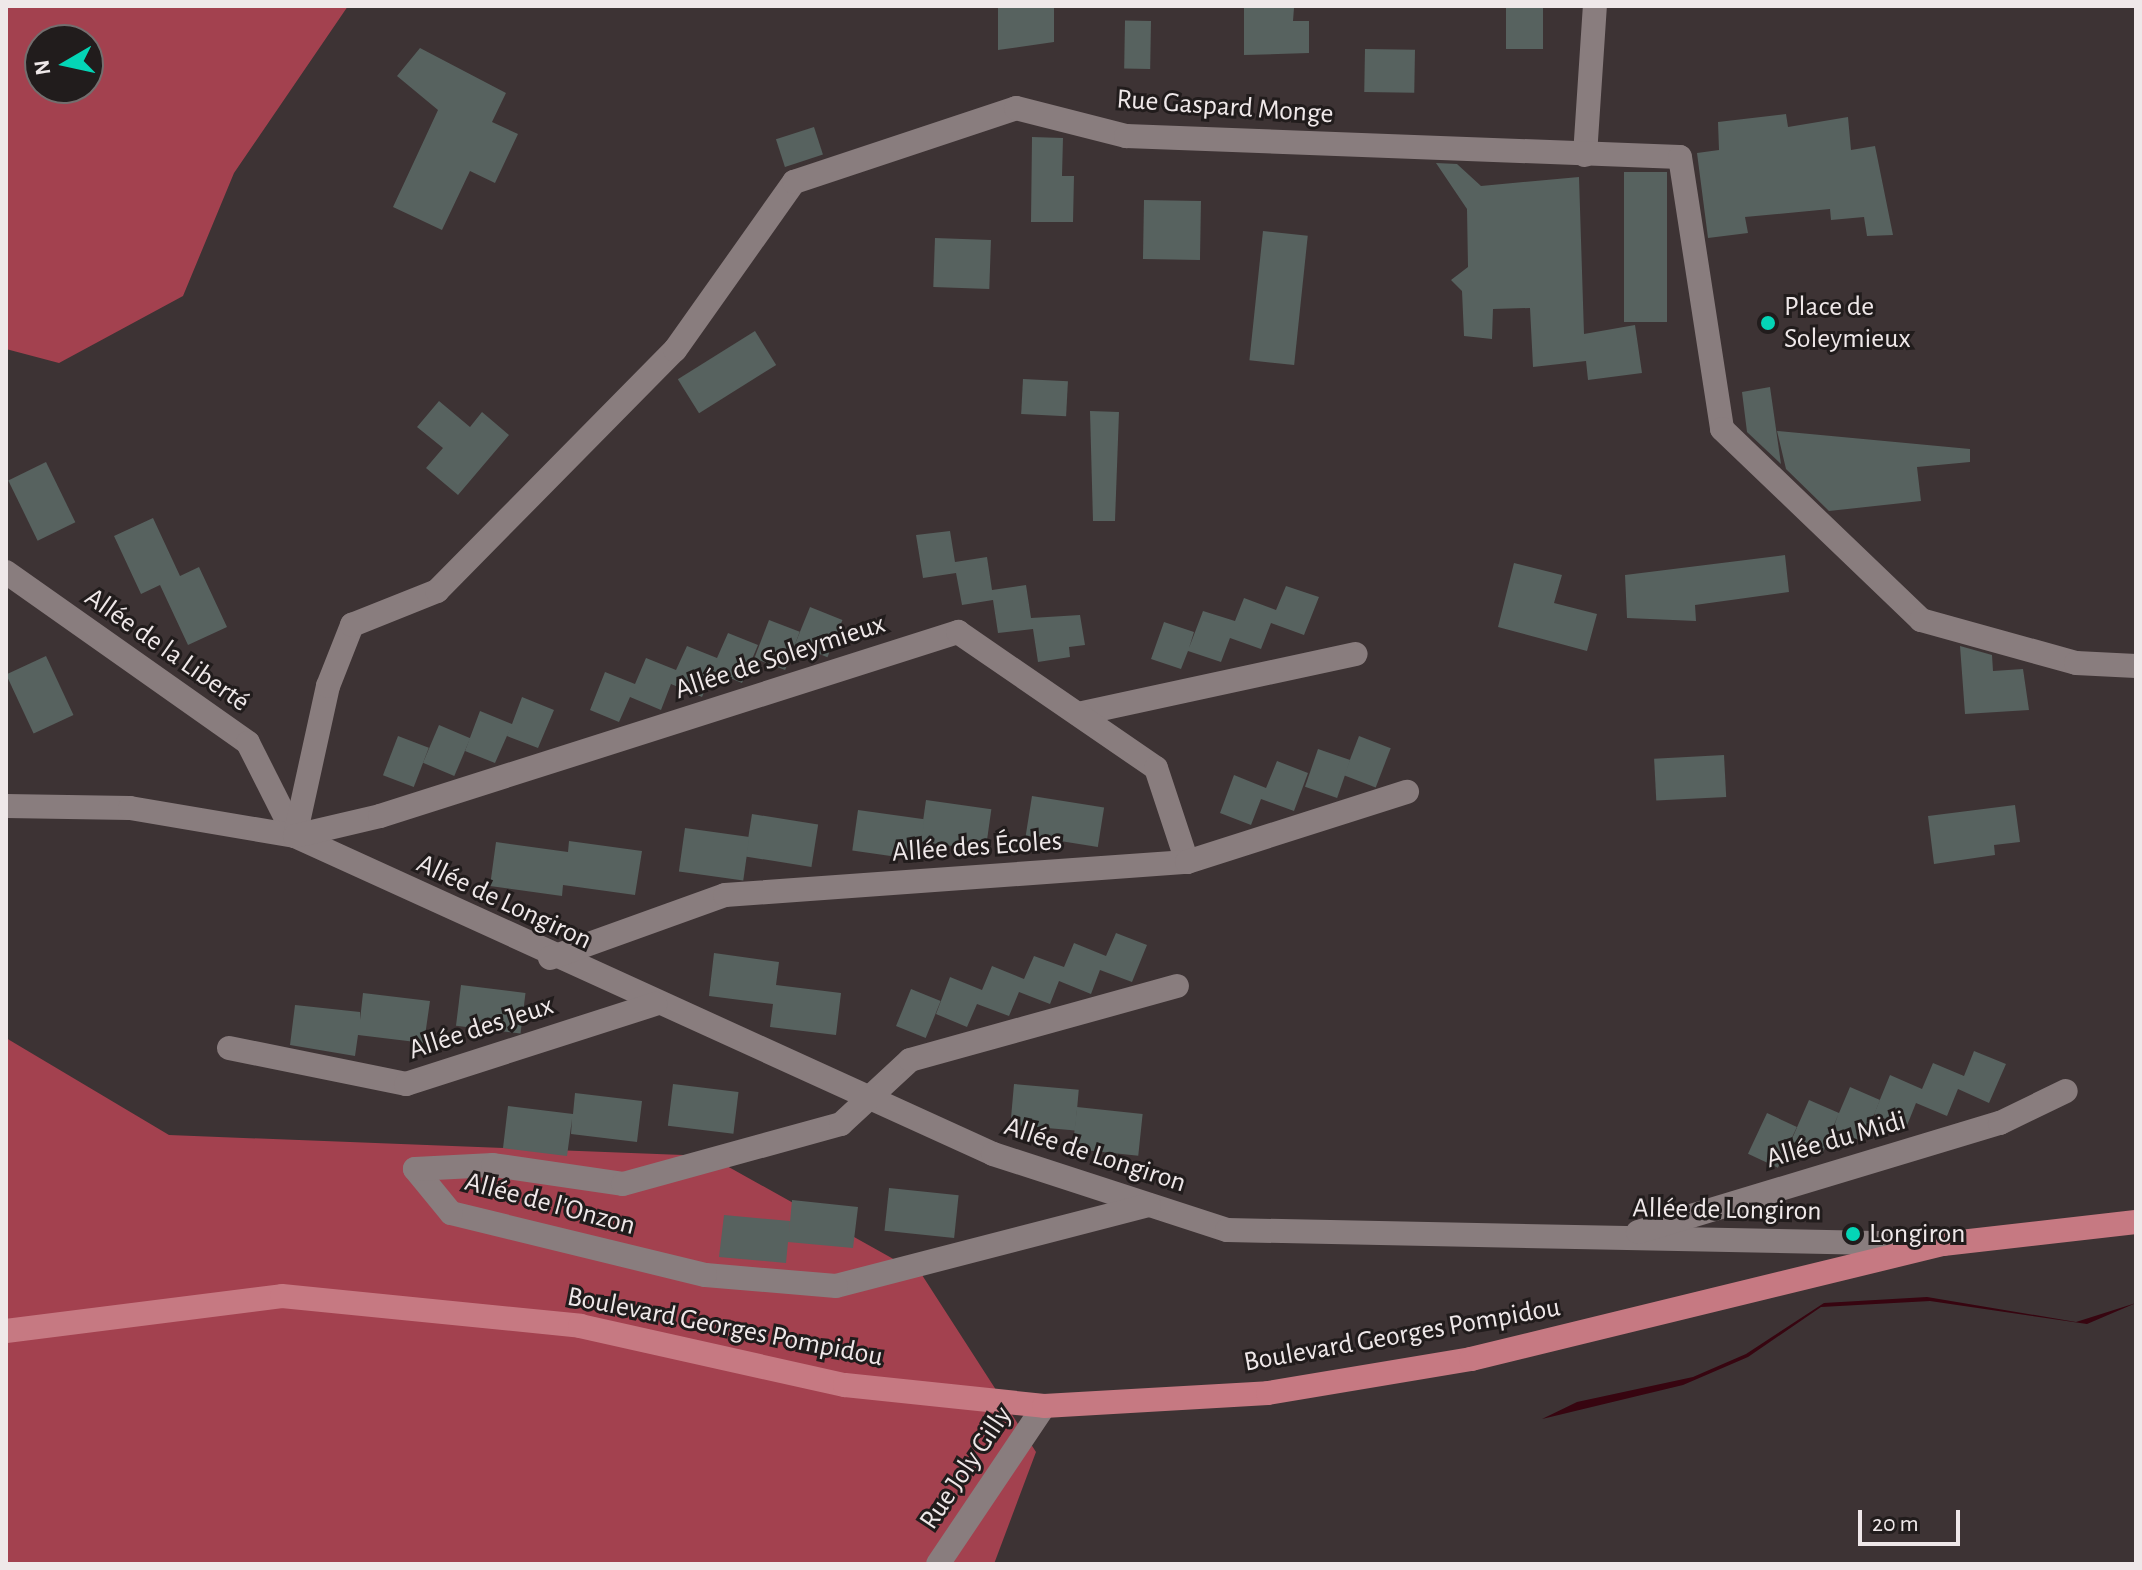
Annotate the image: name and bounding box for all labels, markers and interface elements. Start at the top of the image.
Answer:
north arrow [24,24,104,104]
text: N [30,58,54,77]
street label: Rue Gaspard Monge [1115,83,1335,131]
place label: Place de Soleymieux [1784,290,1911,356]
marker: Place de Soleymieux [1759,314,1777,332]
street label: Allée de la Liberté [78,581,256,719]
street label: Allée de Soleymieux [671,607,889,707]
street label: Allée des Écoles [891,824,1063,870]
street label: Allée de Longiron [411,847,597,957]
street label: Allée des Jeux [404,989,558,1067]
street label: Allée du Midi [1762,1104,1910,1176]
street label: Allée de Longiron [1000,1110,1190,1200]
street label: Allée de l'Onzon [461,1165,639,1243]
street label: Allée de Longiron [1632,1192,1822,1228]
place label: Longiron [1869,1217,1966,1251]
marker: Longiron [1844,1225,1862,1243]
street label: Boulevard Georges Pompidou [564,1280,886,1374]
street label: Boulevard Georges Pompidou [1241,1291,1563,1379]
street label: Rue Joly Gilly [913,1400,1019,1536]
scale bar [1862,1494,1964,1544]
text: 20 m [1872,1512,1919,1536]

